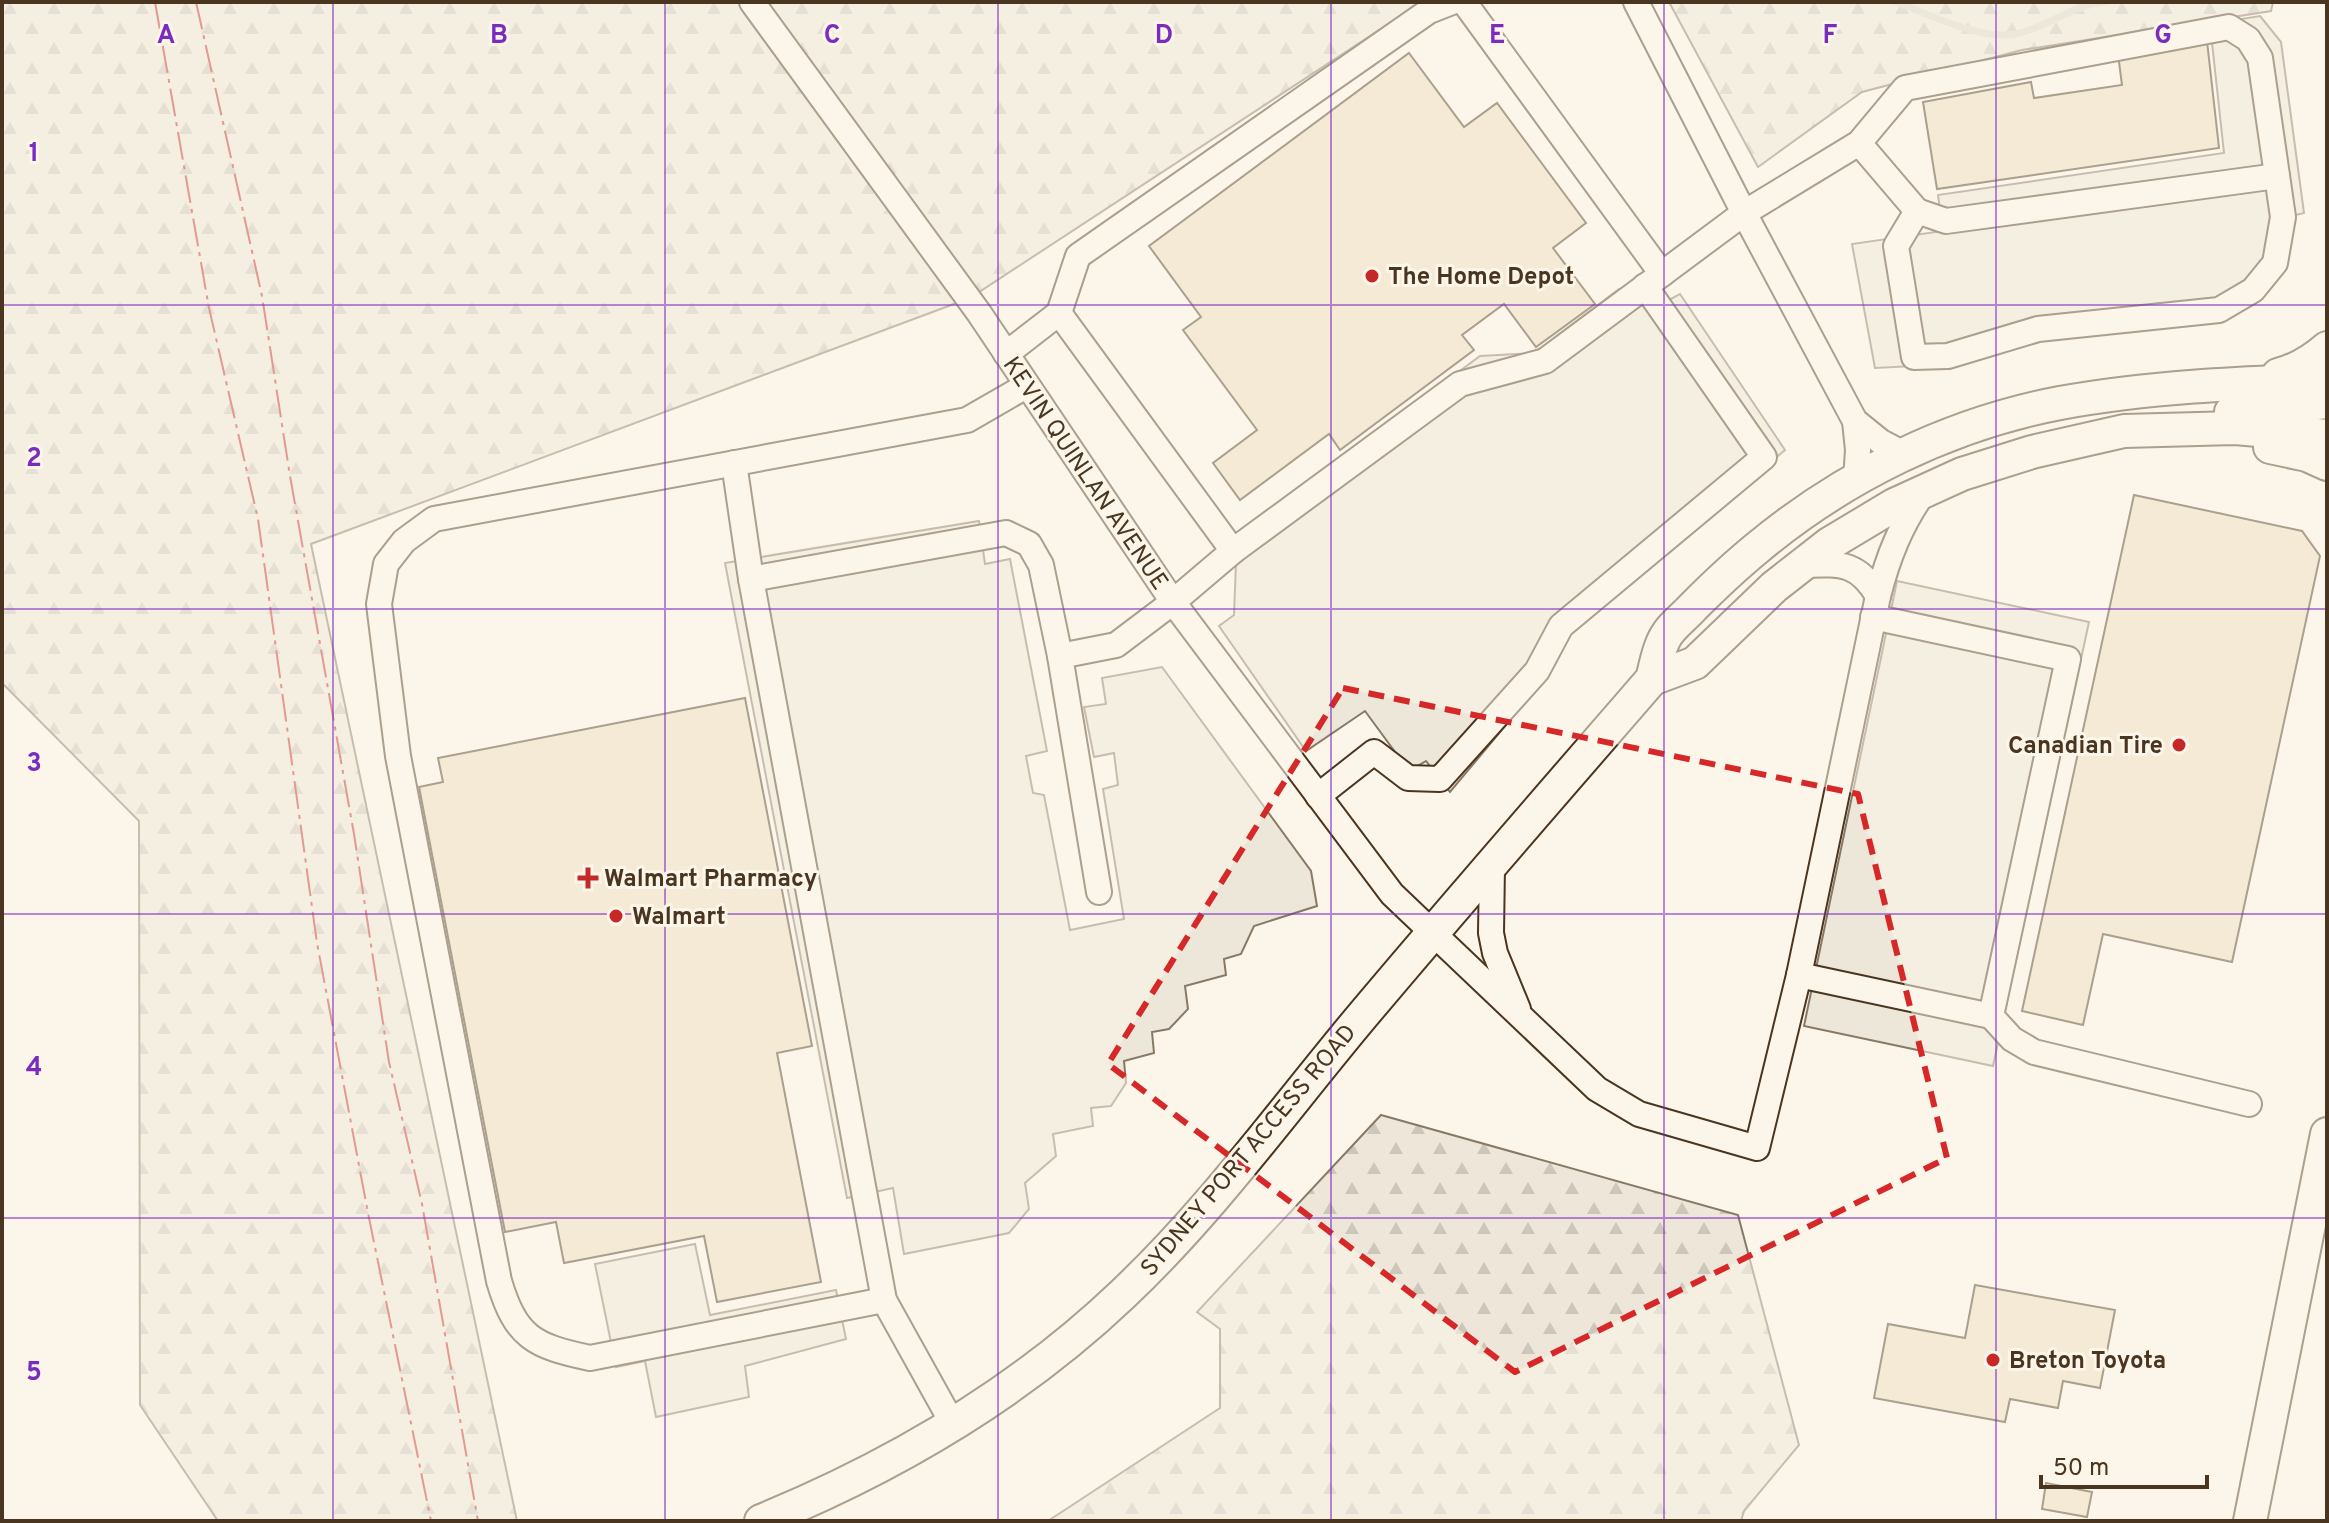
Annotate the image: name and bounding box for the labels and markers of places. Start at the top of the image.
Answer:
place label: The Home Depot [1388,263,1574,293]
marker: The Home Depot [1363,267,1381,285]
place label: Canadian Tire [2008,732,2163,762]
marker: Canadian Tire [2170,736,2188,754]
place label: Walmart Pharmacy [604,865,818,895]
marker: Walmart Pharmacy [579,869,597,887]
place label: Walmart [632,903,726,933]
marker: Walmart [607,907,625,925]
place label: Breton Toyota [2009,1347,2166,1377]
marker: Breton Toyota [1984,1351,2002,1369]

